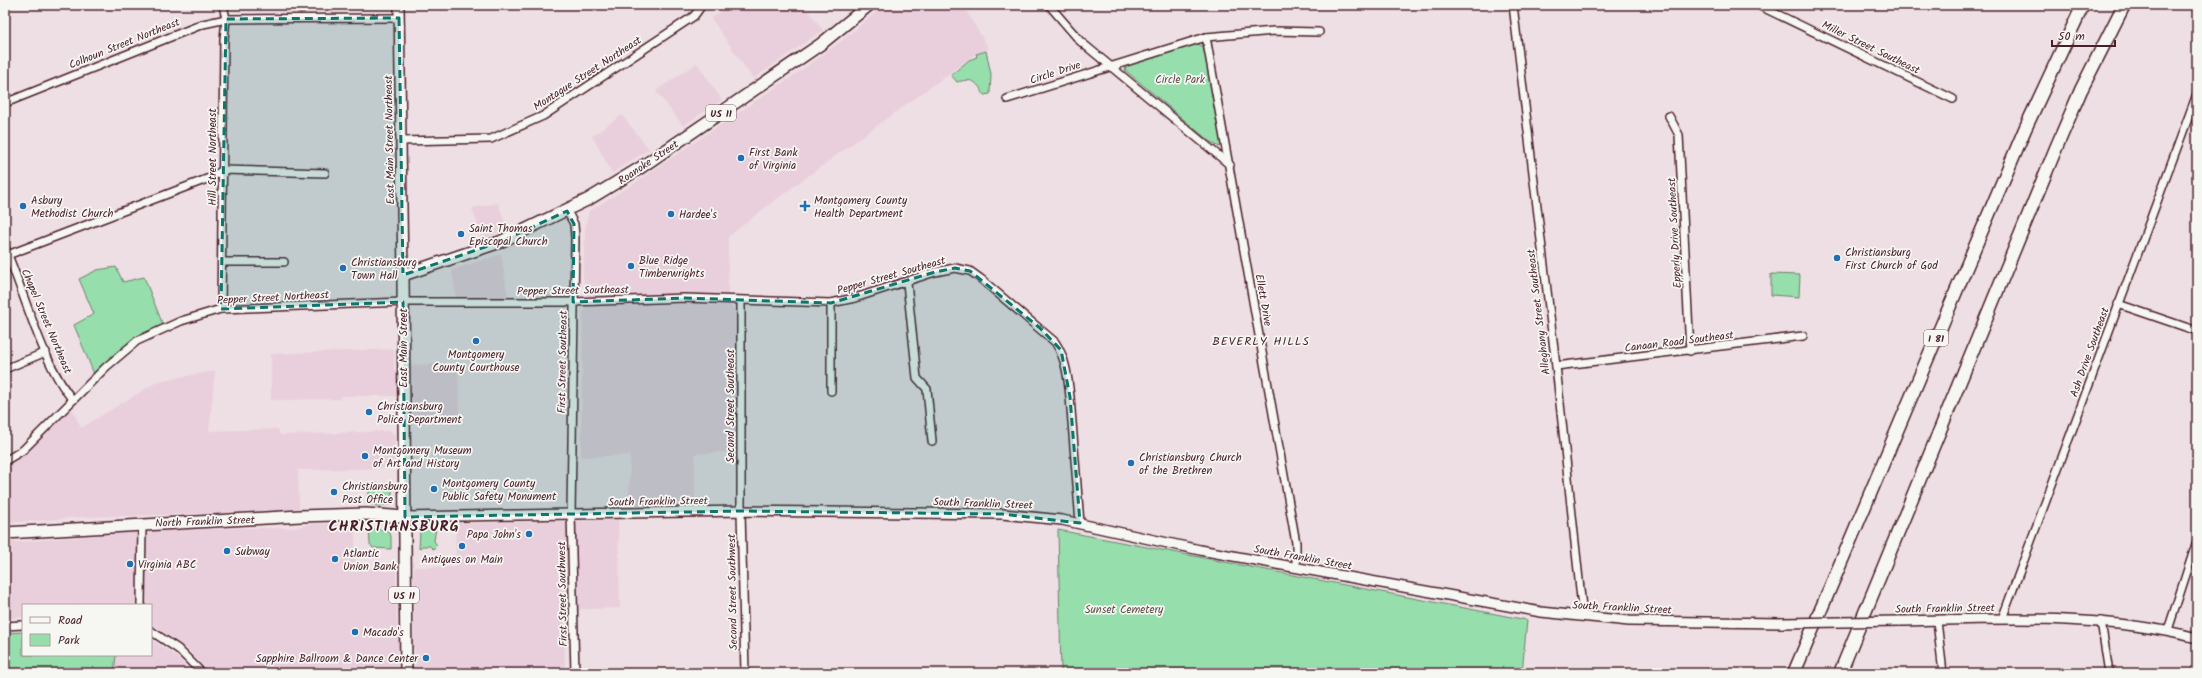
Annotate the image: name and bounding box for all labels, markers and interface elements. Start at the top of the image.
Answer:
street label: Colhoun Street Northeast [66,13,183,74]
street label: Miller Street Southeast [1818,16,1923,80]
scale bar [2052,22,2115,48]
text: 50 m [2058,27,2085,46]
street label: Montague Street Northeast [530,31,646,116]
street label: Circle Drive [1027,56,1083,90]
park label: Circle Park [1155,71,1206,89]
street label: East Main Street Northeast [380,74,400,205]
road number: US 11 [706,105,736,121]
street label: Hill Street Northeast [204,108,222,206]
street label: Roanoke Street [615,135,683,190]
place label: First Bank of Virginia [749,144,798,175]
marker: First Bank of Virginia [736,153,746,163]
street label: Epperly Drive Southeast [1663,177,1687,289]
place label: Asbury Methodist Church [31,192,114,223]
place label: Montgomery County Health Department [814,192,908,223]
marker: Montgomery County Health Department [799,200,811,212]
marker: Asbury Methodist Church [18,201,28,211]
place label: Hardee's [679,206,717,224]
marker: Hardee's [666,209,676,219]
place label: Saint Thomas Episcopal Church [469,220,548,251]
marker: Saint Thomas Episcopal Church [456,229,466,239]
place label: Christiansburg First Church of God [1845,244,1938,275]
street label: Alleghany Street Southeast [1522,247,1556,376]
place label: Blue Ridge Timberwrights [639,252,705,283]
street label: Pepper Street Southeast [835,252,948,300]
marker: Christiansburg First Church of God [1832,253,1842,263]
place label: Christiansburg Town Hall [351,254,417,285]
marker: Blue Ridge Timberwrights [626,261,636,271]
marker: Christiansburg Town Hall [338,263,348,273]
street label: Chapel Street Northeast [16,266,77,377]
street label: Ellett Drive [1250,273,1276,328]
street label: Pepper Street Southeast [517,281,630,301]
street label: Pepper Street Northeast [217,286,330,310]
street label: Ash Drive Southeast [2065,304,2115,400]
street label: East Main Street [395,307,413,388]
street label: First Street Southeast [553,310,573,414]
street label: Canaan Road Southeast [1623,326,1736,358]
road number: I 81 [1924,330,1948,346]
district label: BEVERLY HILLS [1212,332,1310,351]
marker: Montgomery County Courthouse [471,336,481,346]
place label: Montgomery County Courthouse [432,346,520,377]
street label: Second Street Southeast [722,348,740,463]
place label: Christiansburg Police Department [377,398,462,429]
marker: Christiansburg Police Department [364,407,374,417]
place label: Montgomery Museum of Art and History [373,442,472,473]
place label: Christiansburg Church of the Brethren [1139,449,1242,480]
marker: Montgomery Museum of Art and History [360,451,370,461]
marker: Christiansburg Church of the Brethren [1126,458,1136,468]
place label: Montgomery County Public Safety Monument [442,475,557,506]
place label: Christiansburg Post Office [342,478,408,509]
marker: Montgomery County Public Safety Monument [429,484,439,494]
marker: Christiansburg Post Office [329,487,339,497]
street label: South Franklin Street [608,492,709,512]
street label: South Franklin Street [933,493,1034,515]
street label: North Franklin Street [155,511,256,533]
district label: CHRISTIANSBURG [328,515,460,539]
place label: Papa John's [467,526,521,544]
marker: Papa John's [524,529,534,539]
street label: Second Street Southwest [723,533,743,650]
street label: First Street Southwest [553,540,573,647]
street label: South Franklin Street [1252,540,1354,576]
marker: Antiques on Main [457,541,467,551]
place label: Subway [235,543,270,561]
place label: Atlantic Union Bank [343,545,397,576]
marker: Subway [222,546,232,556]
place label: Antiques on Main [421,551,503,569]
marker: Atlantic Union Bank [330,554,340,564]
place label: Virginia ABC [138,556,197,574]
marker: Virginia ABC [125,559,135,569]
road number: US 11 [389,587,419,603]
street label: South Franklin Street [1572,596,1673,620]
street label: South Franklin Street [1895,599,1996,619]
park label: Sunset Cemetery [1085,601,1164,619]
legend [22,604,152,656]
text: Road [58,611,83,630]
place label: Macado's [363,624,404,642]
marker: Macado's [350,627,360,637]
text: Park [58,631,80,650]
place label: Sapphire Ballroom & Dance Center [256,650,419,668]
marker: Sapphire Ballroom & Dance Center [421,653,431,663]

